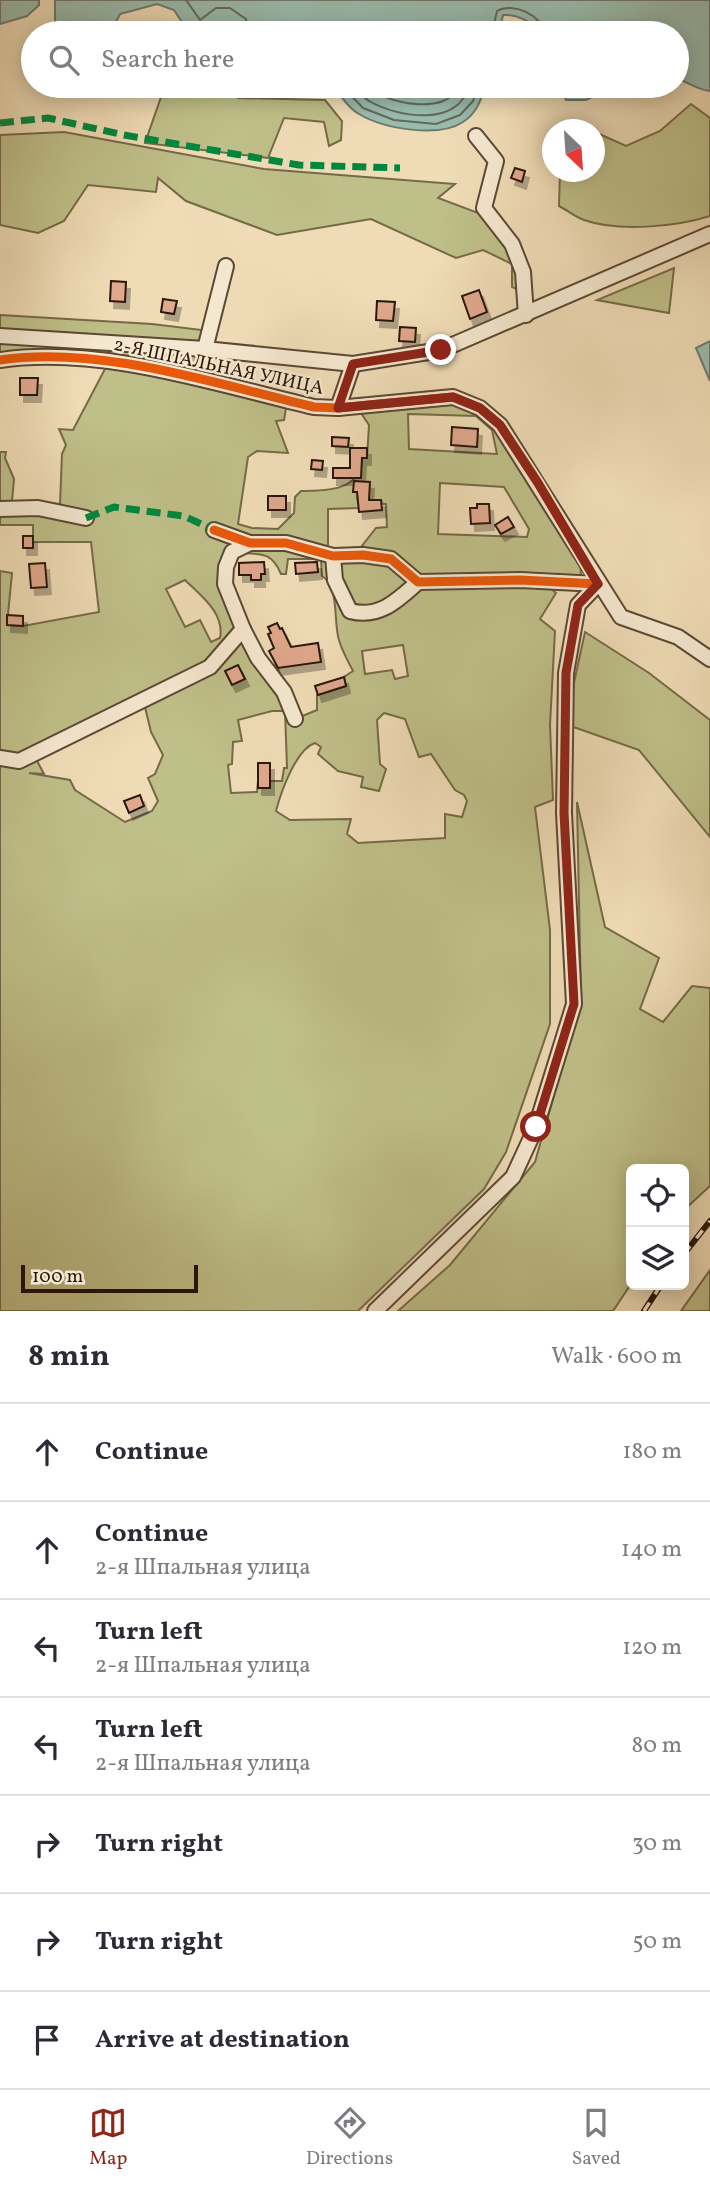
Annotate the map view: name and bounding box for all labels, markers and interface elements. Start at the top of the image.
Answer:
search box [21,21,689,98]
icon: search [45,41,83,79]
text: Search here [101,42,234,78]
north arrow [542,119,605,182]
street label: 2-Я ШПАЛЬНАЯ УЛИЦА [111,332,326,402]
route end [425,334,456,365]
route start [520,1111,551,1142]
map controls [626,1164,689,1290]
button: locate [626,1164,689,1227]
button: layers [626,1227,689,1290]
scale bar [21,1262,198,1294]
text: 100 m [32,1264,83,1290]
text: 8 min [28,1336,110,1378]
text: Walk · 600 m [551,1341,682,1373]
icon: ahead [28,1433,66,1471]
text: Continue [95,1434,208,1470]
text: 180 m [623,1436,682,1468]
text: Continue [95,1516,208,1552]
icon: ahead [28,1531,66,1569]
text: 140 m [621,1534,682,1566]
text: 2-я Шпальная улица [95,1552,311,1584]
text: Turn left [95,1614,203,1650]
icon: left [28,1629,66,1667]
text: 120 m [622,1632,682,1664]
text: 2-я Шпальная улица [95,1650,311,1682]
text: Turn left [95,1712,203,1748]
icon: left [28,1727,66,1765]
text: 80 m [632,1730,682,1762]
text: 2-я Шпальная улица [95,1748,311,1780]
icon: right [28,1825,66,1863]
text: Turn right [95,1826,223,1862]
text: 30 m [632,1828,682,1860]
icon: right [28,1923,66,1961]
text: Turn right [95,1924,223,1960]
text: 50 m [633,1926,682,1958]
icon: arrive [28,2021,66,2059]
text: Arrive at destination [95,2022,350,2058]
tab: Map [89,2104,127,2172]
tab: Directions [306,2104,393,2172]
tab: Saved [572,2104,621,2172]

